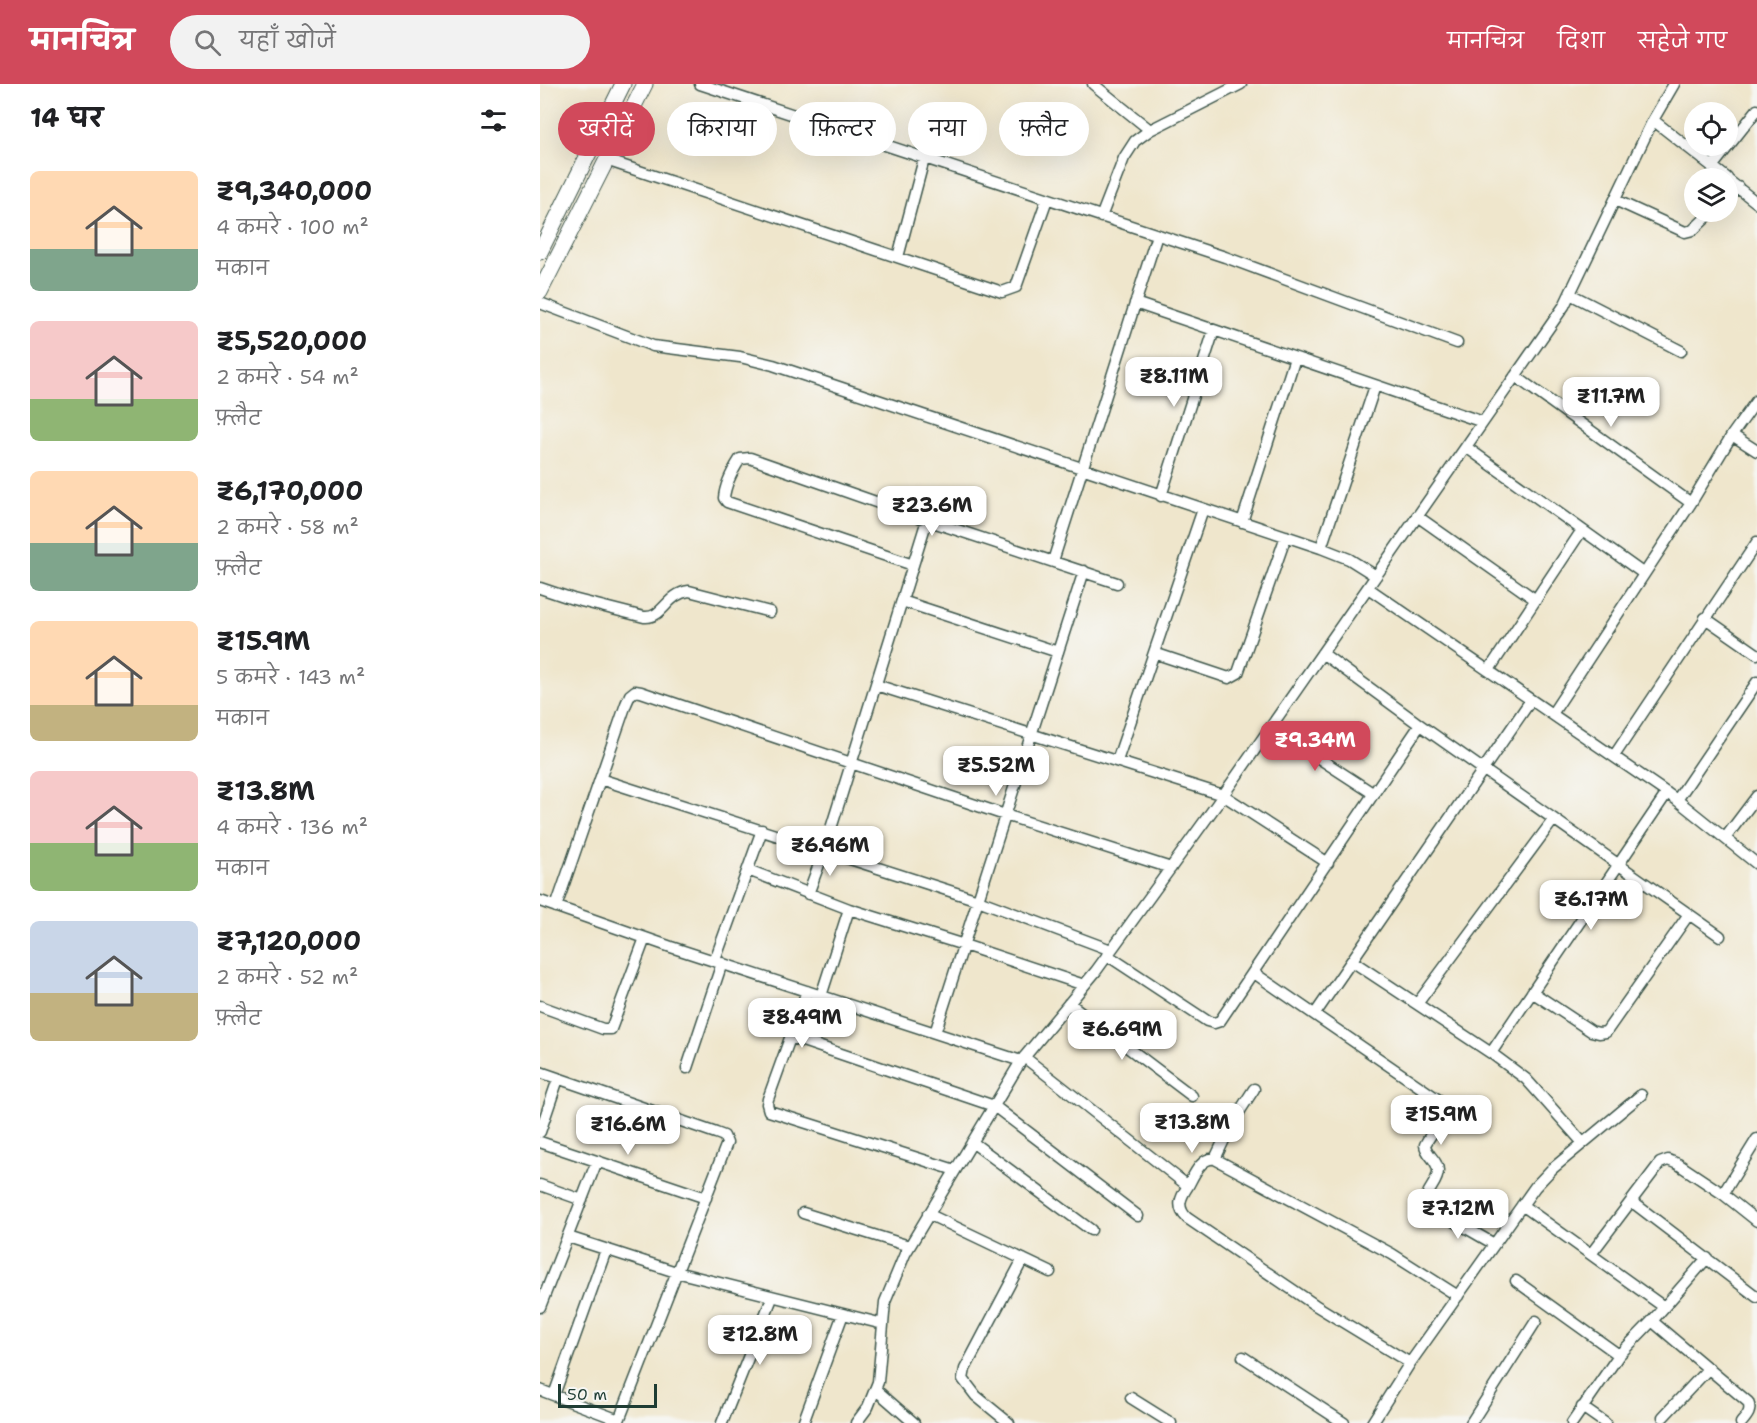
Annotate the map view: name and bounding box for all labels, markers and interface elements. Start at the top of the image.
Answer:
search box [170,15,590,69]
text: मानचित्र [30,21,134,59]
icon: search [191,26,224,59]
text: यहाँ खोजें [239,26,336,55]
text: मानचित्र [1447,27,1524,55]
text: दिशा [1557,27,1605,55]
text: सहेजे गए [1638,27,1727,55]
text: 14 घर [30,100,103,135]
chip: खरीदें [558,102,655,156]
chip: किराया [667,102,777,156]
chip: फ़िल्टर [789,102,896,156]
chip: नया [908,102,987,156]
chip: फ़्लैट [999,102,1089,156]
map controls [1684,102,1738,222]
button: locate [1684,102,1738,156]
icon: filters [477,104,510,137]
button: layers [1684,168,1738,222]
text: ₹9,340,000 [216,173,372,208]
icon: home [78,195,150,267]
text: 4 कमरे · 100 m² [216,214,369,240]
text: मकान [216,255,269,281]
text: ₹5,520,000 [216,323,367,358]
icon: home [78,345,150,417]
pin: ₹8.11M [1125,357,1223,408]
text: ₹8.11M [1139,363,1209,389]
text: 2 कमरे · 54 m² [216,364,359,390]
pin: ₹11.7M [1562,377,1660,428]
text: ₹11.7M [1577,383,1645,409]
text: फ़्लैट [216,405,262,431]
text: ₹6,170,000 [216,473,363,508]
pin: ₹23.6M [883,486,981,537]
text: ₹23.6M [892,492,972,518]
icon: home [78,495,150,567]
text: 2 कमरे · 58 m² [216,514,359,540]
text: फ़्लैट [216,555,262,581]
text: ₹15.9M [216,623,310,658]
icon: home [78,645,150,717]
text: 5 कमरे · 143 m² [216,664,365,690]
text: मकान [216,705,269,731]
pin: ₹9.34M [1266,721,1364,772]
text: ₹9.34M [1274,727,1356,753]
pin: ₹5.52M [947,746,1045,797]
text: ₹5.52M [957,752,1035,778]
text: ₹13.8M [216,773,315,808]
icon: home [78,795,150,867]
text: 4 कमरे · 136 m² [216,814,368,840]
pin: ₹6.96M [781,826,879,877]
text: ₹6.96M [790,832,870,858]
text: मकान [216,855,269,881]
pin: ₹6.17M [1542,880,1640,931]
text: ₹6.17M [1554,886,1628,912]
text: ₹7,120,000 [216,923,361,958]
icon: home [78,945,150,1017]
text: 2 कमरे · 52 m² [216,964,358,990]
pin: ₹8.49M [753,998,851,1049]
text: ₹8.49M [762,1004,842,1030]
text: फ़्लैट [216,1005,262,1031]
pin: ₹6.69M [1073,1010,1171,1061]
text: ₹6.69M [1082,1016,1162,1042]
pin: ₹15.9M [1392,1095,1490,1146]
text: ₹15.9M [1405,1101,1477,1127]
pin: ₹13.8M [1143,1103,1241,1154]
pin: ₹16.6M [579,1105,677,1156]
text: ₹13.8M [1154,1109,1230,1135]
text: ₹16.6M [590,1111,666,1137]
pin: ₹7.12M [1409,1189,1507,1240]
text: ₹7.12M [1421,1195,1495,1221]
pin: ₹12.8M [711,1315,809,1366]
text: ₹12.8M [722,1321,798,1347]
scale bar [558,1381,657,1408]
text: 50 m [567,1384,607,1405]

